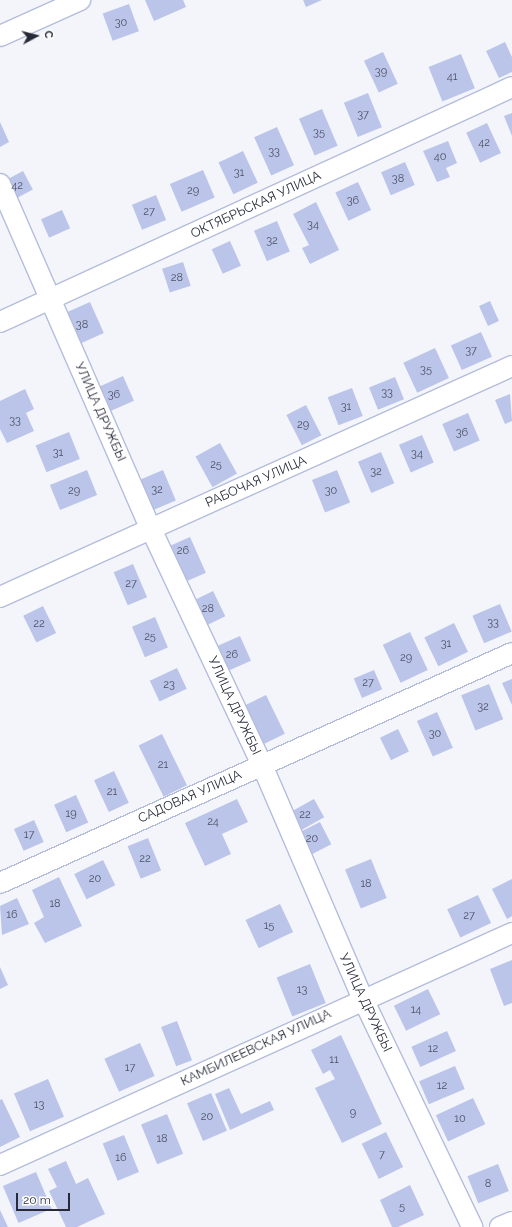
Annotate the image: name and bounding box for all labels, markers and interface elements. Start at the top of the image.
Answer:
north arrow [16,16,56,56]
house number: 30 [115,16,127,30]
text: С [41,30,55,39]
house number: 39 [375,65,387,79]
house number: 41 [447,70,457,84]
house number: 37 [357,108,369,122]
house number: 35 [313,126,325,140]
house number: 42 [478,136,490,150]
house number: 33 [268,145,280,159]
house number: 40 [434,150,446,164]
house number: 31 [234,166,244,180]
street label: ОКТЯБРЬСКАЯ УЛИЦА [188,168,324,242]
house number: 38 [392,172,404,186]
house number: 42 [11,179,23,193]
house number: 29 [187,184,199,198]
house number: 36 [347,194,359,208]
house number: 27 [143,205,155,219]
house number: 34 [307,218,319,232]
house number: 32 [266,234,278,248]
house number: 28 [171,271,183,285]
house number: 38 [76,318,88,332]
house number: 37 [465,344,477,358]
street label: УЛИЦА ДРУЖБЫ [71,360,129,464]
house number: 35 [420,363,432,377]
house number: 33 [381,386,393,400]
house number: 36 [108,388,120,402]
house number: 31 [341,400,351,414]
house number: 33 [9,414,21,428]
house number: 29 [297,418,309,432]
house number: 36 [456,426,468,440]
house number: 31 [53,446,63,460]
house number: 34 [411,447,423,461]
street label: РАБОЧАЯ УЛИЦА [203,453,309,511]
house number: 25 [210,458,222,472]
house number: 32 [370,465,382,479]
house number: 32 [151,483,163,497]
house number: 29 [68,484,80,498]
house number: 30 [325,484,337,498]
house number: 26 [177,544,189,558]
house number: 27 [125,577,137,591]
house number: 28 [202,602,214,616]
house number: 33 [487,616,499,630]
house number: 22 [33,617,45,631]
house number: 25 [144,630,156,644]
house number: 31 [441,637,451,651]
house number: 26 [226,648,238,662]
house number: 29 [400,651,412,665]
street label: УЛИЦА ДРУЖБЫ [204,654,264,758]
house number: 27 [362,676,374,690]
house number: 23 [163,678,175,692]
house number: 32 [477,700,489,714]
house number: 30 [429,727,441,741]
house number: 21 [158,758,168,772]
street label: САДОВАЯ УЛИЦА [136,767,244,827]
house number: 21 [107,785,117,799]
house number: 19 [65,807,77,821]
house number: 22 [299,808,311,822]
house number: 24 [207,815,219,829]
house number: 17 [24,828,34,842]
house number: 20 [306,832,318,846]
house number: 22 [139,852,151,866]
house number: 20 [89,872,101,886]
house number: 18 [360,877,372,891]
house number: 18 [49,897,61,911]
house number: 16 [6,908,18,922]
house number: 27 [463,909,475,923]
house number: 15 [264,919,274,933]
street label: УЛИЦА ДРУЖБЫ [335,951,395,1055]
house number: 13 [297,983,307,997]
house number: 14 [411,1003,421,1017]
street label: КАМБИЛЕЕВСКАЯ УЛИЦА [178,1006,334,1090]
house number: 12 [428,1042,438,1056]
house number: 11 [329,1053,339,1067]
house number: 17 [125,1061,135,1075]
house number: 12 [437,1079,447,1093]
house number: 13 [34,1098,44,1112]
house number: 9 [350,1106,356,1120]
house number: 20 [201,1110,213,1124]
house number: 10 [454,1112,466,1126]
house number: 18 [156,1132,168,1146]
house number: 7 [379,1148,385,1162]
house number: 16 [115,1151,127,1165]
house number: 8 [485,1177,491,1191]
scale bar [18,1185,72,1211]
text: 20 m [23,1193,51,1207]
house number: 5 [399,1200,405,1214]

